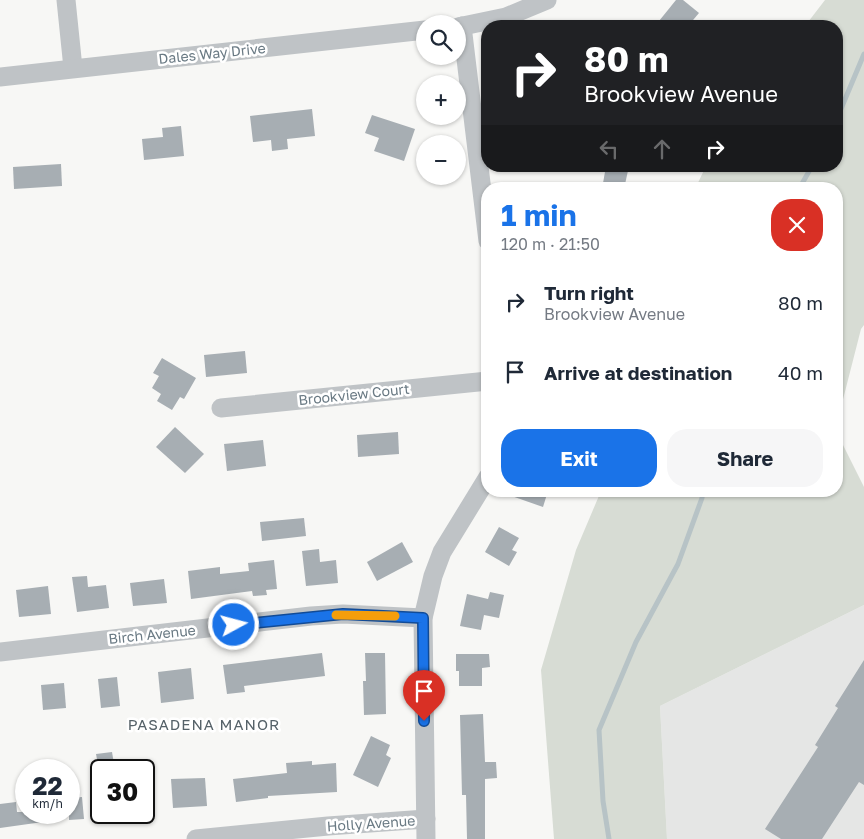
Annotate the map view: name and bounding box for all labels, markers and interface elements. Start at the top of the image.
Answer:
map controls [416,15,466,185]
button: search [416,15,466,65]
text: 80 m [584,38,669,80]
street label: Dales Way Drive [158,39,266,67]
icon: right [501,40,566,105]
button: + [416,75,466,125]
text: Brookview Avenue [584,80,778,107]
button: − [416,135,466,185]
icon: left [595,135,623,163]
icon: ahead [648,135,676,163]
icon: right [701,135,729,163]
text: 1 min [501,197,577,233]
button: close [771,199,823,251]
text: 120 m · 21:50 [501,234,600,254]
text: Turn right [544,281,634,304]
icon: right [501,288,529,316]
text: 80 m [778,291,823,314]
text: Brookview Avenue [544,304,685,324]
icon: arrive [501,358,529,386]
text: Arrive at destination [544,361,732,384]
text: 40 m [778,361,823,384]
street label: Brookview Court [298,380,410,408]
button: Exit [501,429,657,487]
button: Share [667,429,823,487]
position arrow [207,598,259,650]
street label: Birch Avenue [108,621,196,647]
pin [403,670,445,721]
icon: arrive [410,677,438,705]
district label: PASADENA MANOR [128,715,280,733]
speed limit sign: 30 [90,759,155,824]
text: 22 [32,770,63,801]
text: km/h [32,796,63,811]
street label: Holly Avenue [326,811,416,835]

